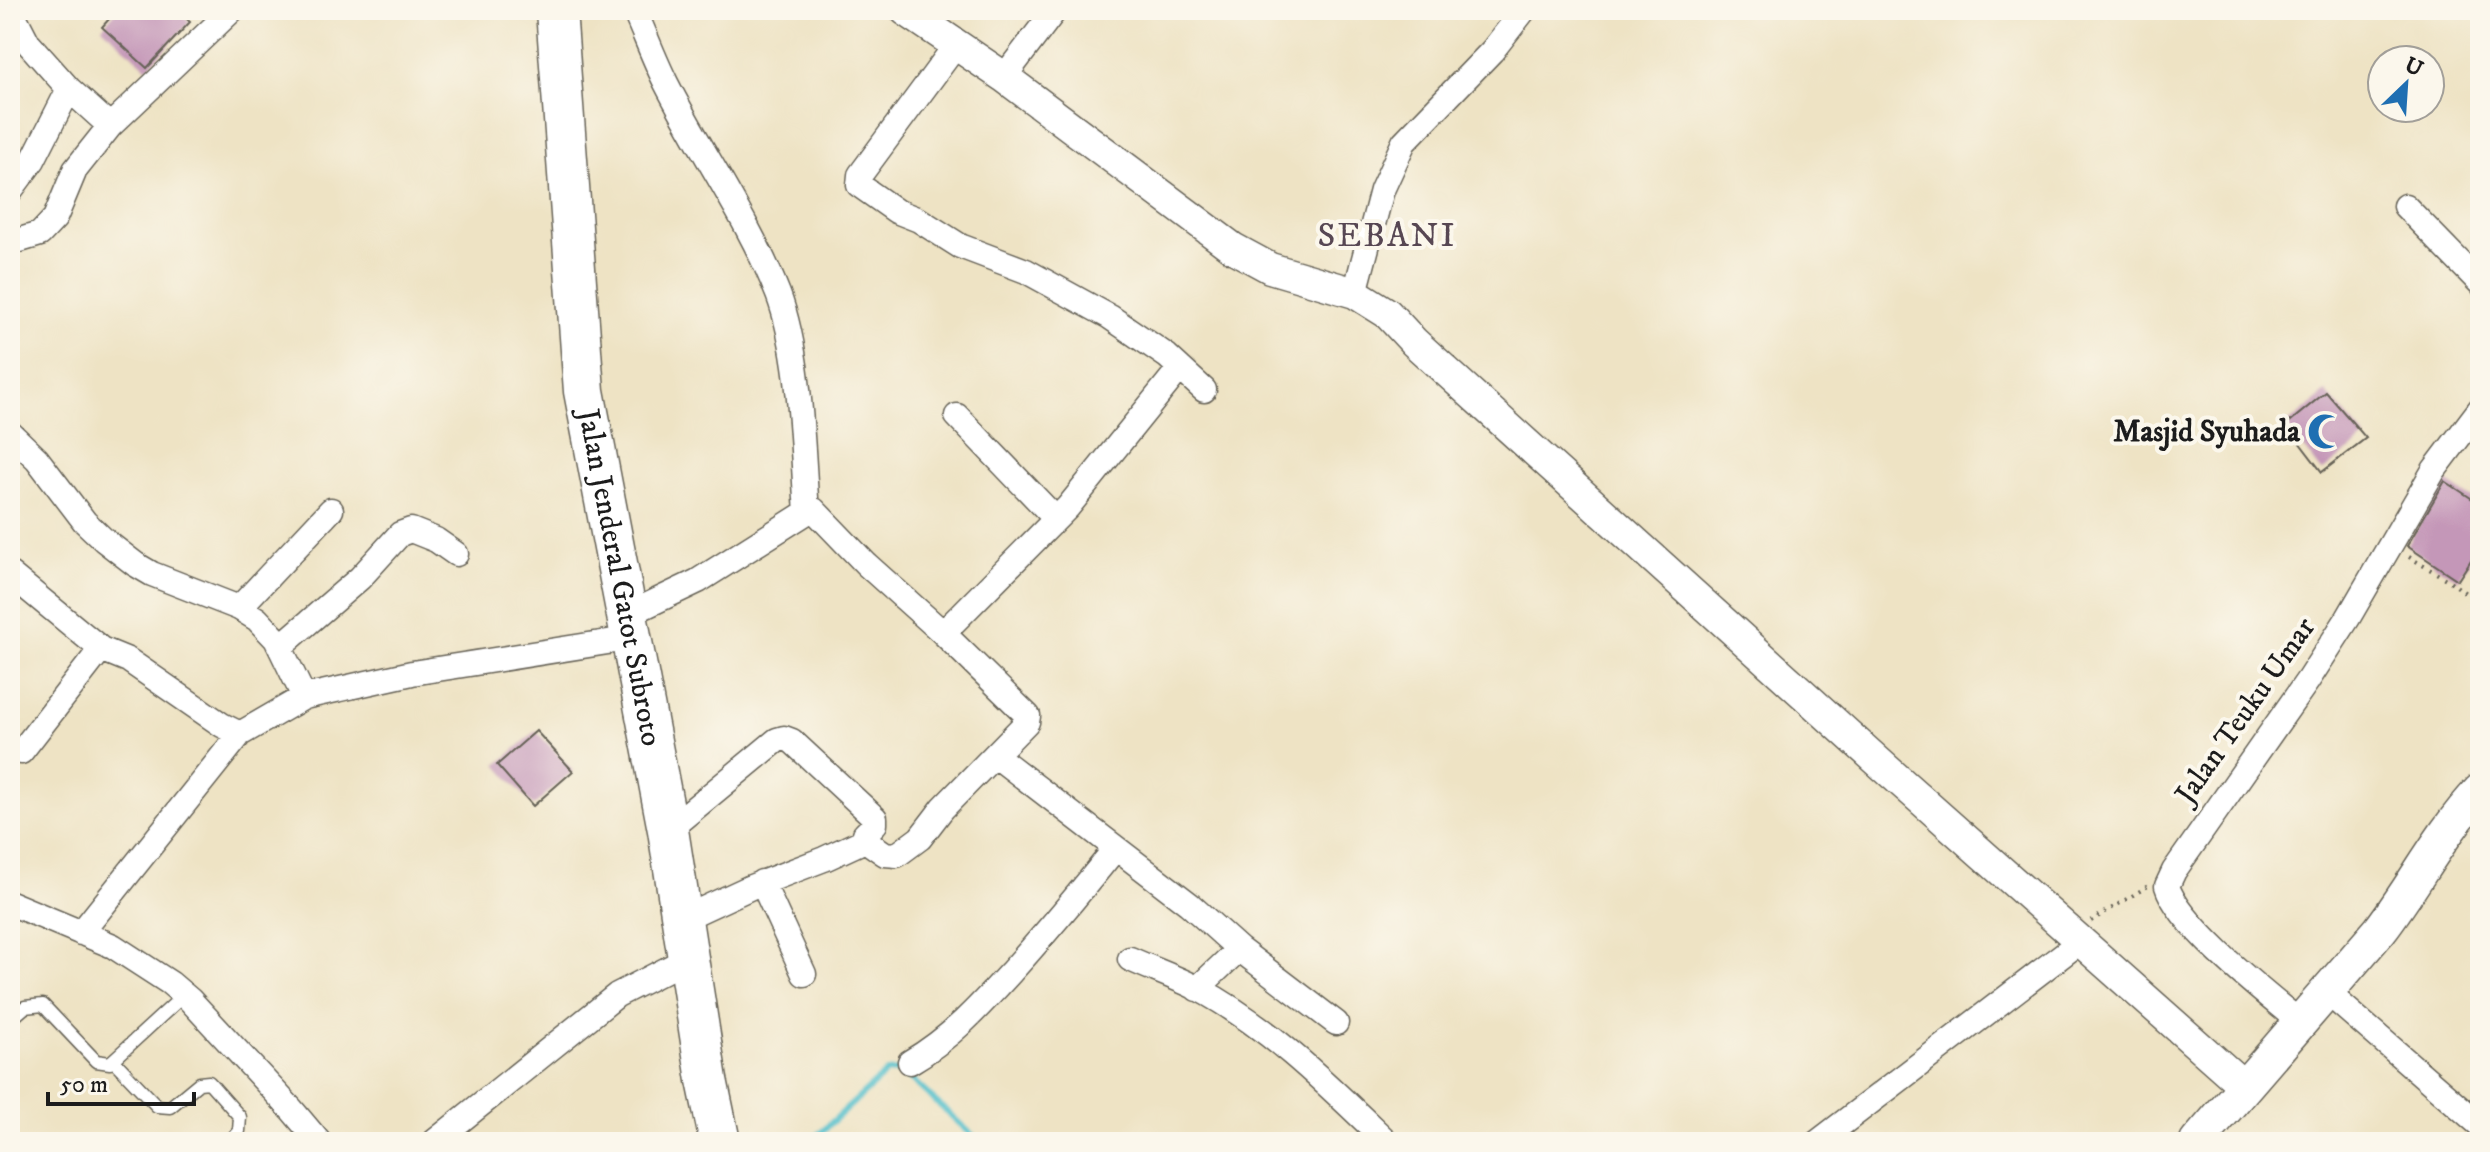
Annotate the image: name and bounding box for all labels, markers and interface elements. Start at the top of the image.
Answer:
north arrow [2366,44,2446,124]
text: U [2400,51,2427,83]
district label: SEBANI [1318,215,1457,257]
street label: Jalan Jenderal Gatot Subroto [569,403,670,749]
mosque icon: Masjid Syuhada [2307,413,2345,451]
place label: Masjid Syuhada [2113,414,2301,451]
street label: Jalan Teuku Umar [2166,611,2324,814]
scale bar [48,1056,194,1106]
text: 50 m [60,1070,108,1100]

